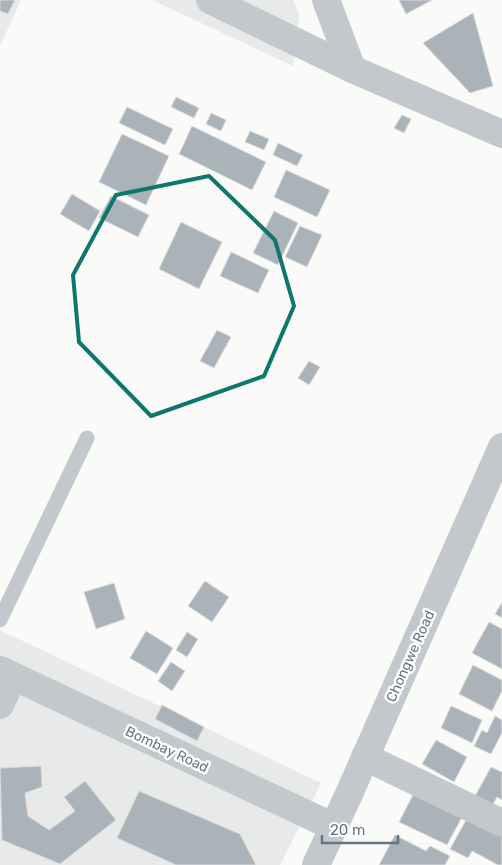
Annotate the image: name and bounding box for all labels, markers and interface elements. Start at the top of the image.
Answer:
street label: Chongwe Road [383,608,438,705]
street label: Bombay Road [123,723,211,776]
scale bar [322,812,398,844]
text: 20 m [330,821,365,839]

